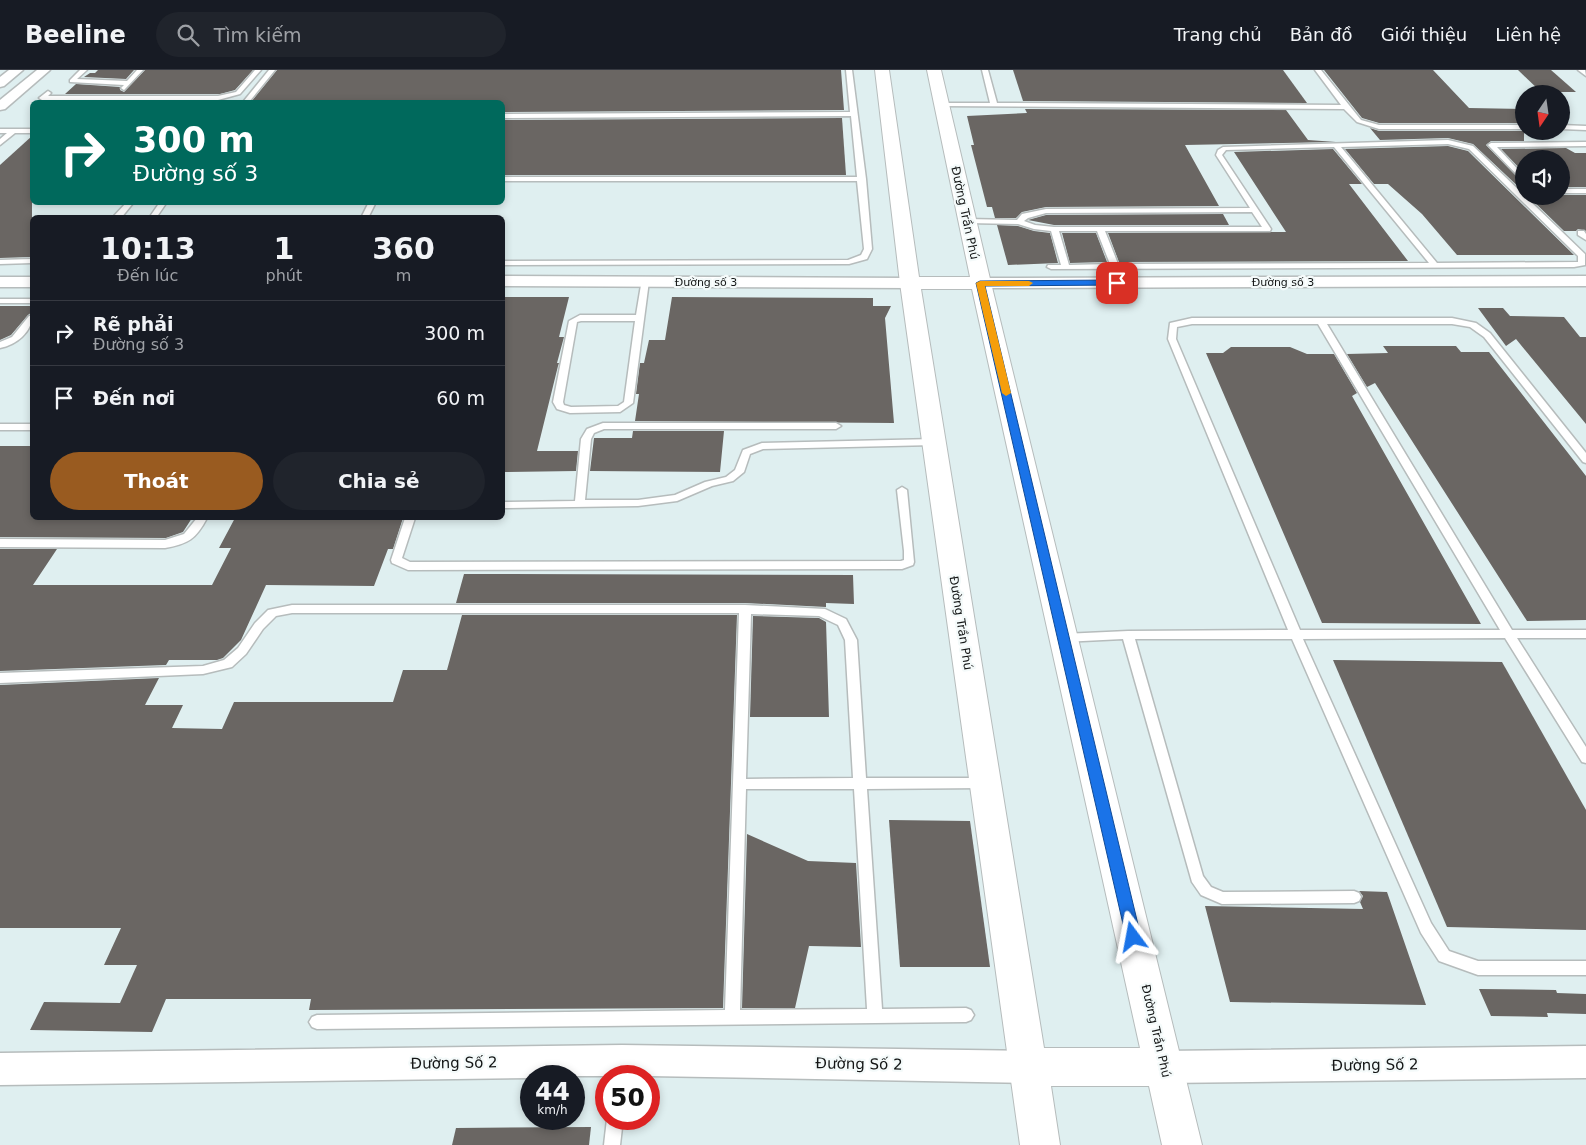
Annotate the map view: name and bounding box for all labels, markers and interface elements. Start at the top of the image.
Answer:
search box [156,12,506,57]
text: Beeline [25,21,126,49]
icon: search [174,21,202,49]
text: Tìm kiếm [214,24,302,46]
text: Trang chủ [1174,24,1262,45]
text: Bản đồ [1290,24,1353,45]
text: Giới thiệu [1381,24,1467,45]
text: Liên hệ [1495,24,1561,45]
north arrow [1515,85,1570,140]
map controls [1515,85,1570,205]
icon: right [50,120,115,185]
text: 300 m [133,120,255,160]
button: sound [1515,150,1570,205]
text: Đường số 3 [133,161,258,186]
street label: Đường Trần Phú [948,165,982,261]
text: 10:13 [100,231,196,266]
text: 1 [273,231,294,266]
text: 360 [372,231,435,266]
pin [1096,262,1138,304]
text: Đến lúc [117,266,178,285]
text: phút [266,266,302,285]
text: m [396,266,411,285]
icon: arrive [1103,269,1131,297]
street label: Đường số 3 [675,276,737,289]
street label: Đường số 3 [1252,276,1314,289]
text: Rẽ phải [93,313,174,335]
icon: right [50,319,78,347]
text: 300 m [424,322,485,344]
text: Đường số 3 [93,335,184,354]
icon: arrive [50,384,78,412]
text: Đến nơi [93,387,175,409]
text: 60 m [436,387,485,409]
button: Thoát [50,452,263,510]
button: Chia sẻ [273,452,485,510]
street label: Đường Trần Phú [947,575,975,671]
position arrow [1106,910,1158,962]
street label: Đường Trần Phú [1138,983,1174,1079]
street label: Đường Số 2 [410,1053,498,1073]
street label: Đường Số 2 [815,1054,903,1074]
street label: Đường Số 2 [1331,1055,1419,1075]
speed limit sign: 50 [595,1065,660,1130]
text: 44 [535,1077,570,1106]
text: km/h [537,1103,568,1117]

